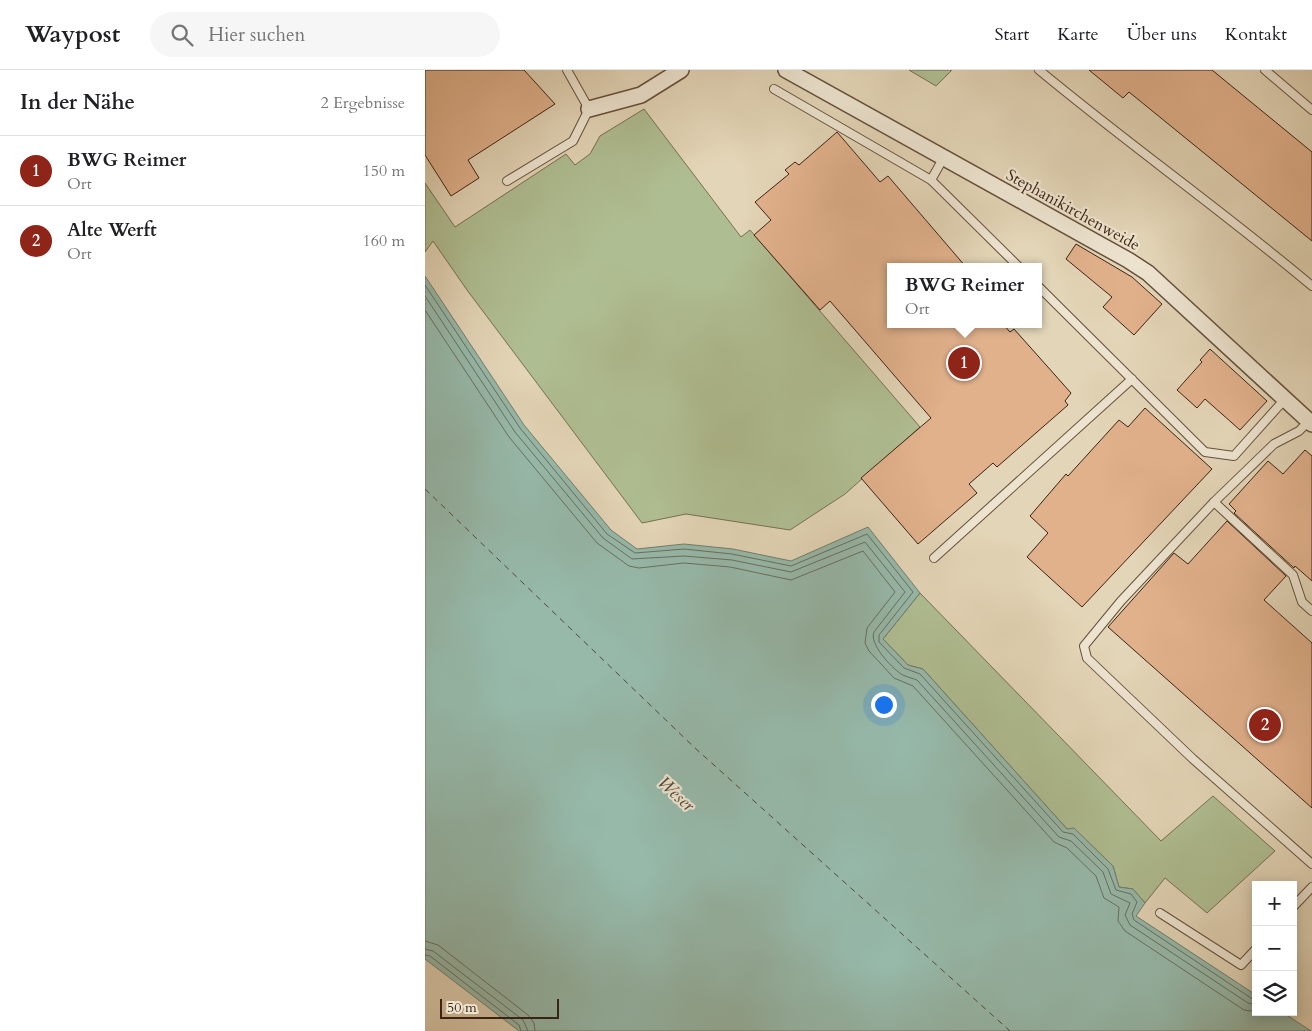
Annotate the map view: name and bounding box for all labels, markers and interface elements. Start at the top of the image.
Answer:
search box [150,12,500,57]
text: Waypost [25,18,120,51]
icon: search [168,21,196,49]
text: Hier suchen [208,22,305,48]
text: Start [994,22,1029,47]
text: Karte [1057,22,1099,47]
text: Über uns [1127,22,1197,47]
text: Kontakt [1225,22,1287,47]
text: In der Nähe [20,88,135,117]
text: 2 Ergebnisse [320,92,405,114]
text: BWG Reimer [67,147,186,173]
text: 1 [32,160,40,182]
text: 150 m [363,160,405,182]
street label: Stephanikirchenweide [1002,164,1144,256]
text: Ort [67,173,92,195]
text: Alte Werft [67,217,157,243]
text: 2 [32,230,40,252]
text: 160 m [363,230,405,252]
text: Ort [67,243,92,265]
popup [887,263,1042,328]
text: BWG Reimer [905,272,1024,298]
text: Ort [905,298,930,320]
pin: 1 [948,344,980,382]
your location [871,692,897,718]
pin: 2 [1249,706,1281,744]
water label: Weser [652,771,701,818]
map controls [1252,881,1297,1016]
button: + [1252,881,1297,926]
button: − [1252,926,1297,971]
button: layers [1252,971,1297,1016]
scale bar [440,996,559,1019]
text: 50 m [447,998,477,1017]

